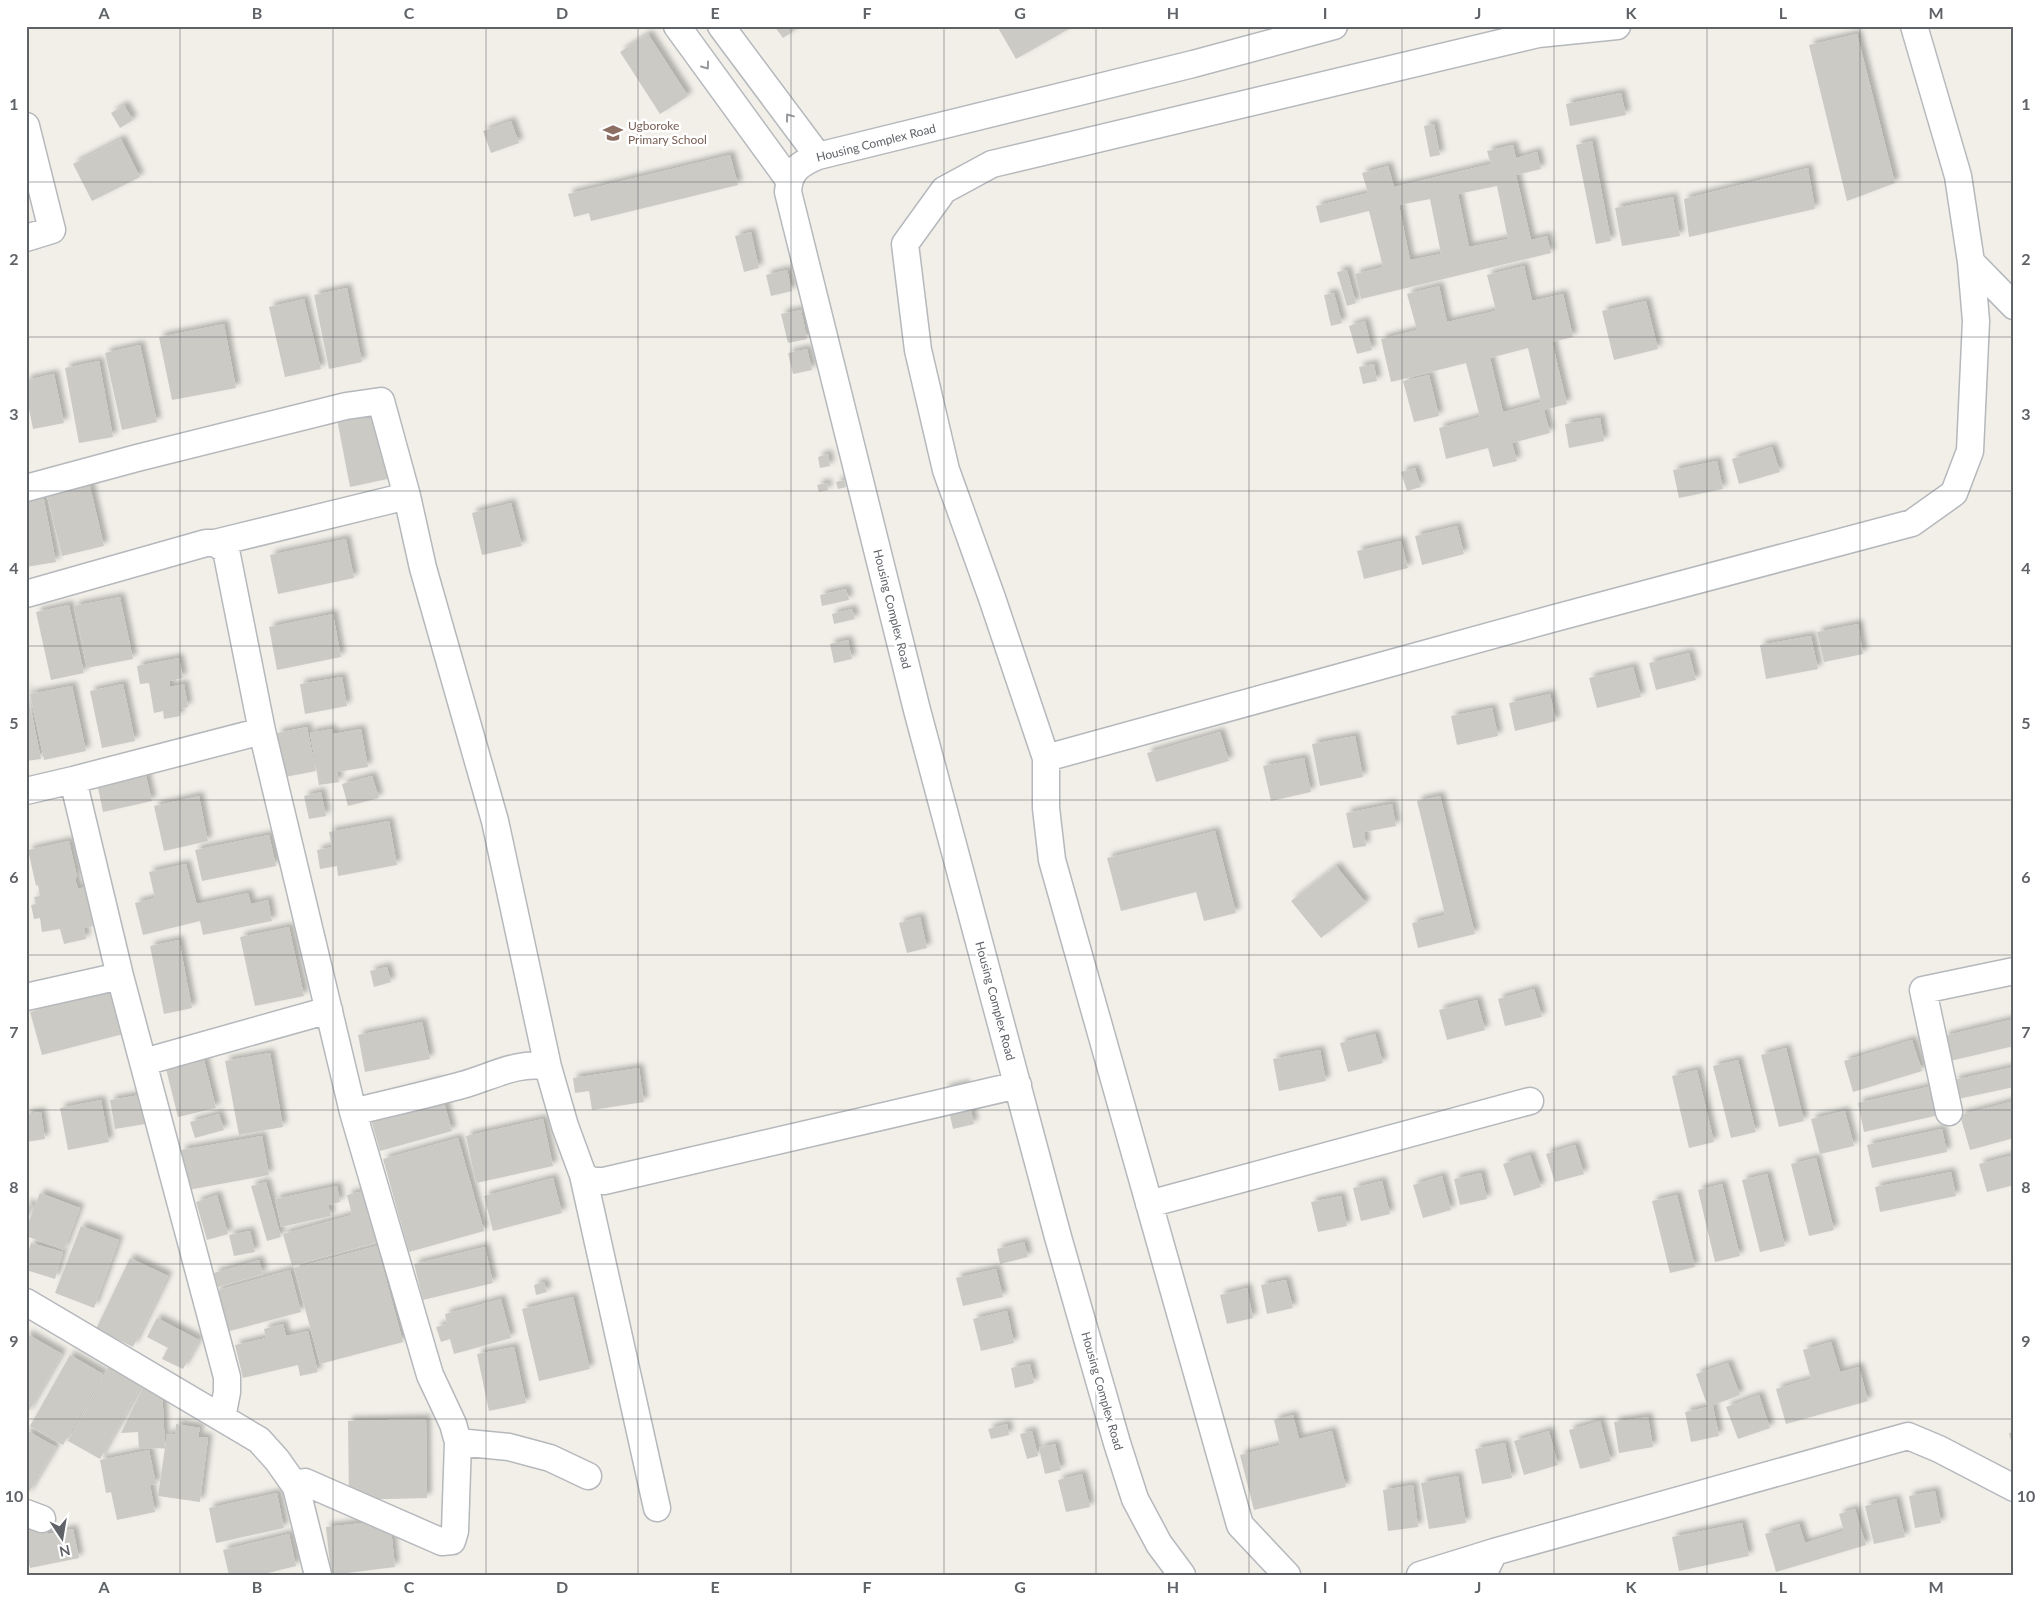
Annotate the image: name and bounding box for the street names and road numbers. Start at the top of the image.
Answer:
street label: Housing Complex Road [815,120,937,165]
street label: Housing Complex Road [870,548,915,670]
street label: Housing Complex Road [972,940,1019,1062]
street label: Housing Complex Road [1078,1330,1127,1452]

